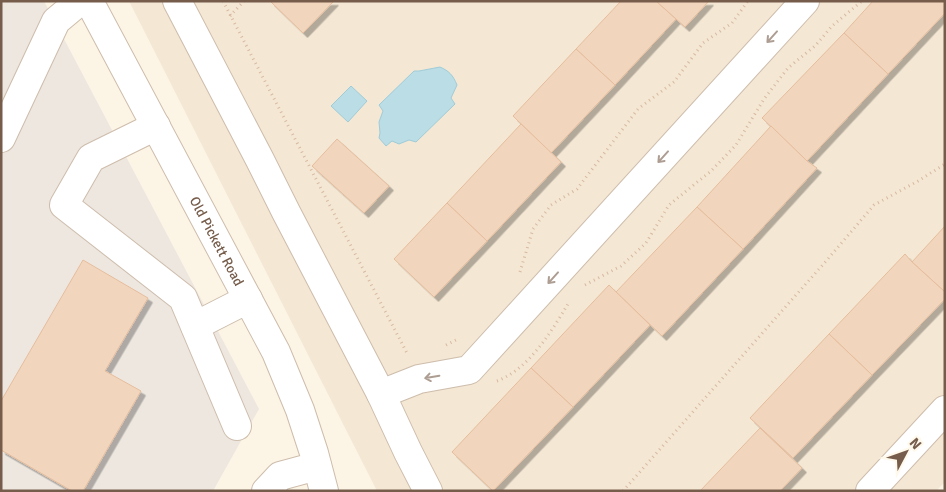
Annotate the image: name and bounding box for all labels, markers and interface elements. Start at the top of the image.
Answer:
one-way arrow [766,31,778,44]
one-way arrow [657,151,668,164]
street label: Old Pickett Road [186,193,248,289]
one-way arrow [547,271,559,284]
one-way arrow [424,372,440,382]
north arrow [881,427,931,477]
text: N [906,435,925,453]

